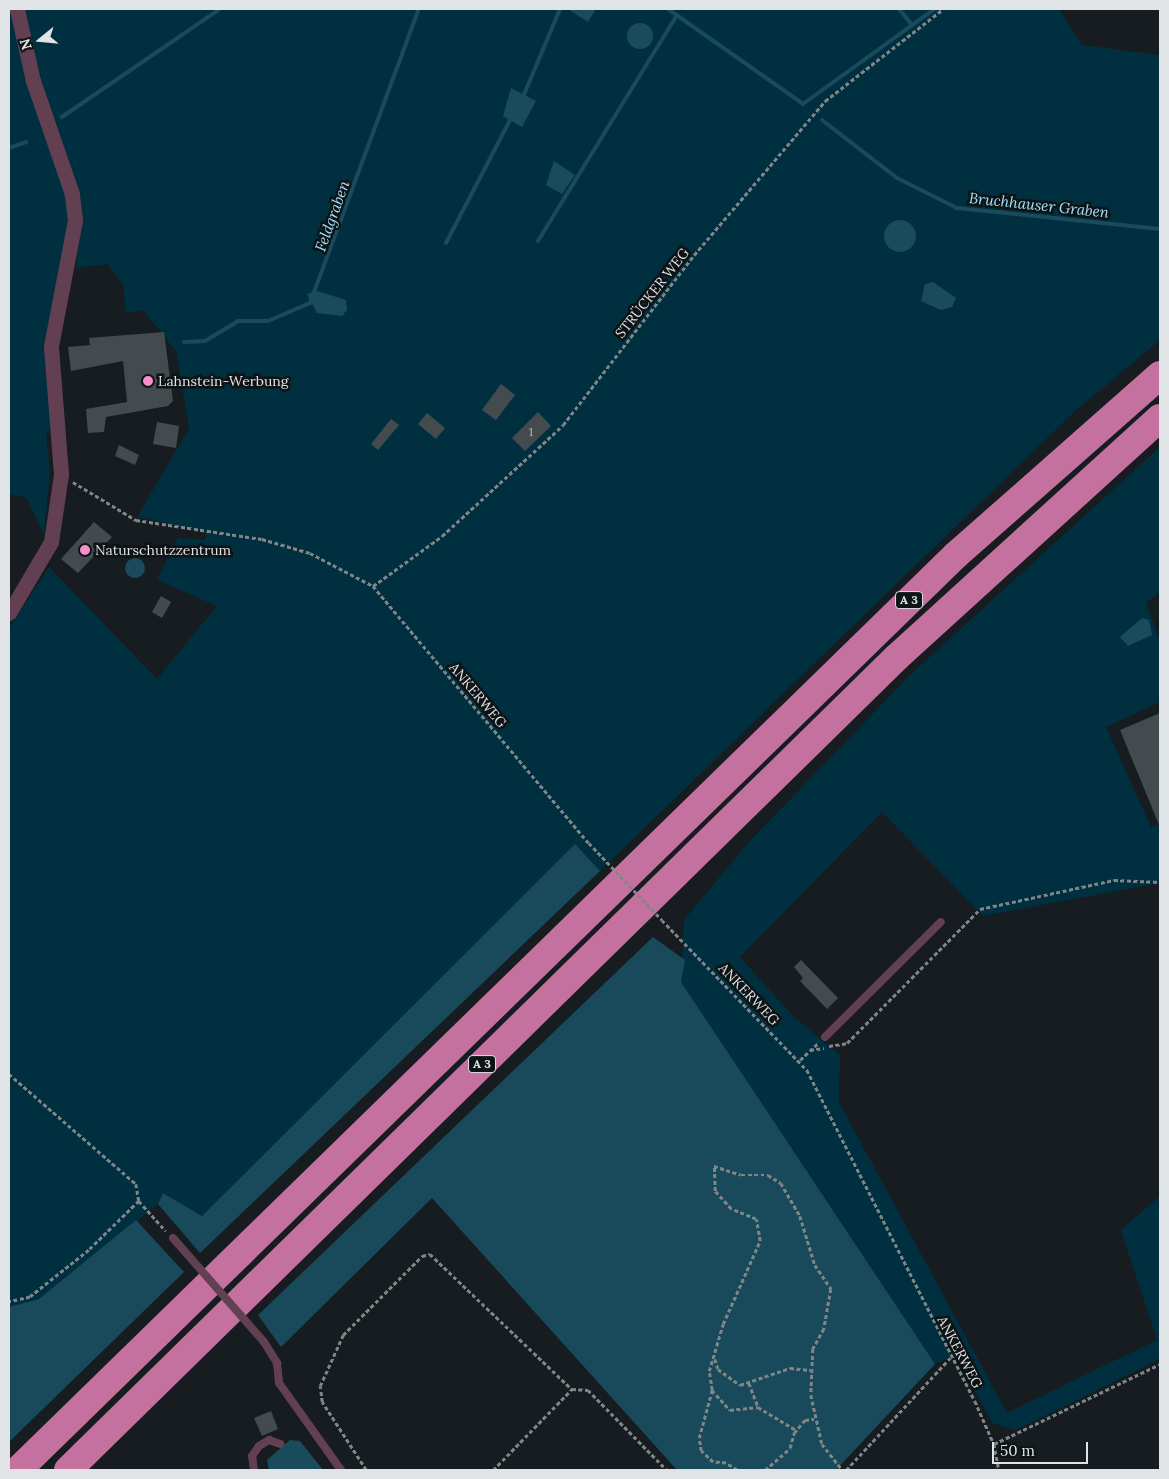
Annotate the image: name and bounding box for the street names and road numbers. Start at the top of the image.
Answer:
street label: STRÜCKER WEG [612,245,692,341]
road number: A 3 [894,590,924,610]
street label: ANKERWEG [446,659,510,731]
street label: ANKERWEG [715,960,783,1028]
road number: A 3 [467,1054,497,1074]
street label: ANKERWEG [934,1313,986,1391]

